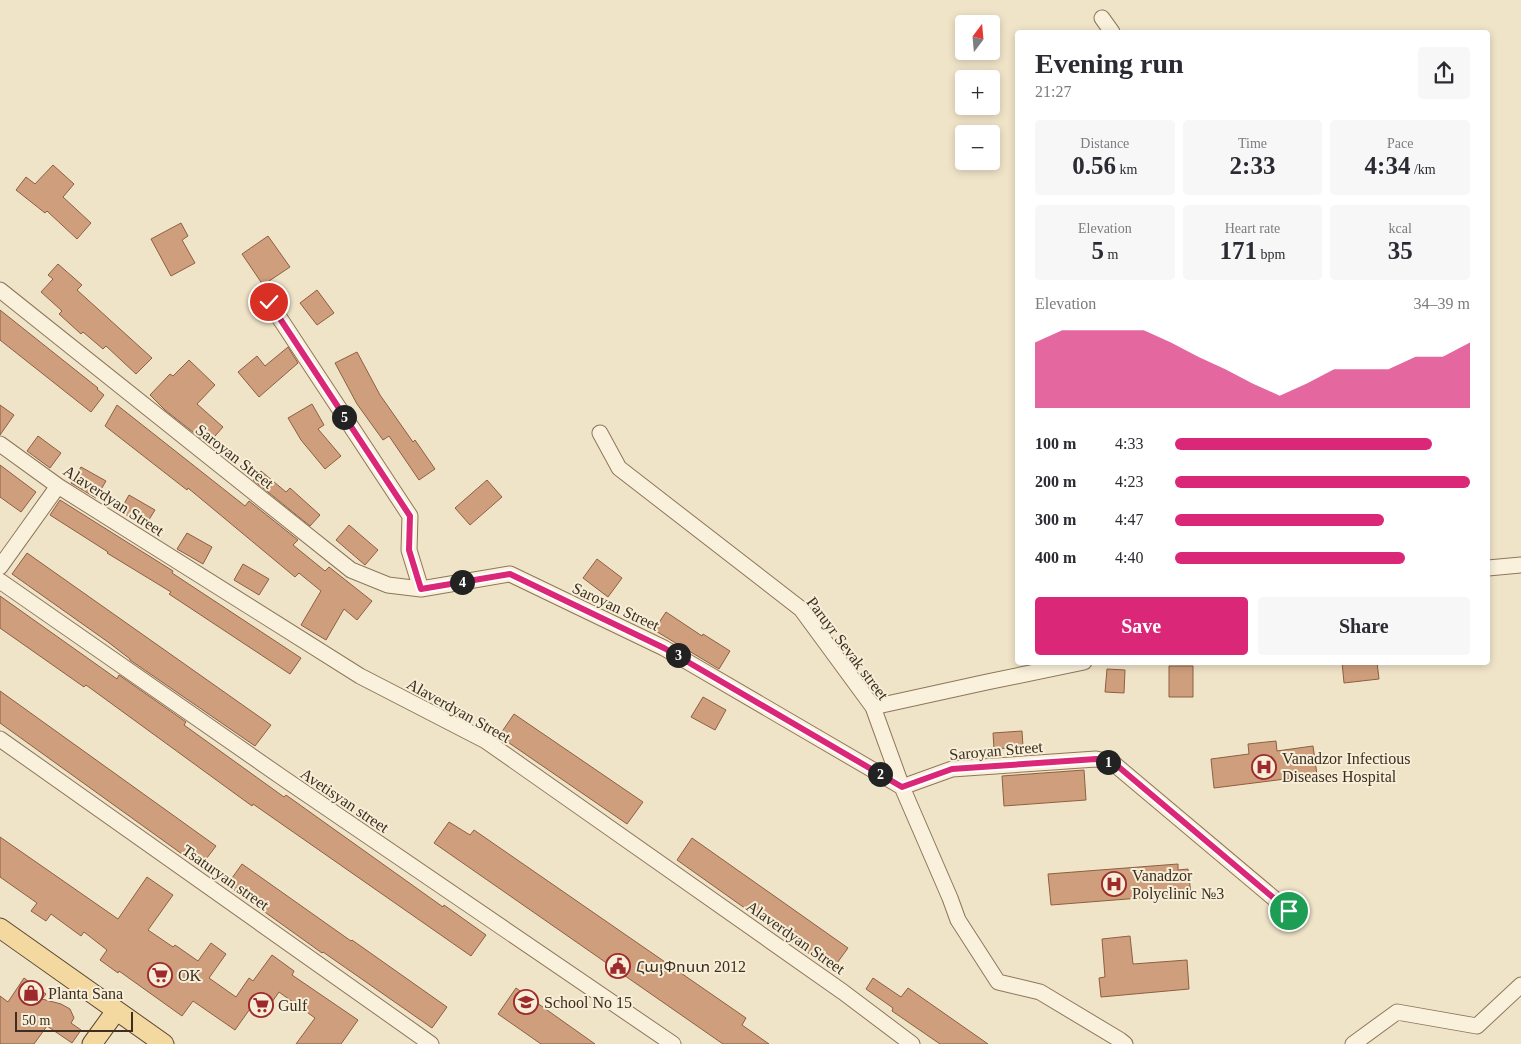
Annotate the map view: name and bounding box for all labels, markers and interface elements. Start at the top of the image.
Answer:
north arrow [955,15,1000,60]
map controls [955,15,1000,170]
button: share [1418,47,1470,99]
text: Evening run [1035,48,1184,79]
button: + [955,70,1000,115]
text: 21:27 [1035,83,1071,100]
button: − [955,125,1000,170]
text: Distance [1080,136,1129,151]
text: Time [1238,136,1267,151]
text: Pace [1387,136,1413,151]
text: 0.56 [1072,152,1116,179]
text: 2:33 [1230,152,1275,179]
text: 4:34 [1365,152,1410,179]
text: km [1116,162,1137,177]
text: /km [1410,162,1436,177]
text: Elevation [1078,221,1132,236]
text: Heart rate [1225,221,1280,236]
text: kcal [1389,221,1412,236]
text: 5 [1091,237,1104,264]
text: 171 [1220,237,1257,264]
text: 35 [1388,237,1413,264]
text: m [1104,247,1118,262]
text: bpm [1257,247,1285,262]
pin [248,281,290,323]
icon: check [255,288,283,316]
text: Elevation [1035,295,1096,312]
text: 34–39 m [1414,295,1470,312]
pin: 5 [332,404,356,430]
text: 5 [341,410,348,425]
street label: Saroyan Street [192,421,277,493]
text: 100 m [1035,435,1076,452]
text: 4:33 [1115,435,1143,452]
street label: Alaverdyan Street [60,462,167,540]
text: 200 m [1035,473,1076,490]
text: 4:23 [1115,473,1143,490]
text: 300 m [1035,511,1076,528]
text: 4:47 [1115,511,1143,528]
text: 400 m [1035,549,1076,566]
text: 4:40 [1115,549,1143,566]
pin: 4 [450,570,474,594]
text: 4 [459,575,466,590]
street label: Saroyan Street [569,579,662,635]
street label: Paruyr Sevak street [803,594,892,704]
button: Save [1035,597,1248,655]
button: Share [1258,597,1470,655]
pin: 3 [666,642,690,668]
text: 3 [675,648,682,663]
street label: Alaverdyan Street [403,675,514,747]
street label: Saroyan Street [949,738,1044,764]
pin: 1 [1096,750,1120,774]
place label: Vanadzor Infectious Diseases Hospital [1282,750,1410,786]
hospital icon: Vanadzor Infectious Diseases Hospital [1251,754,1277,780]
text: 1 [1105,755,1112,770]
pin: 2 [868,762,892,786]
street label: Avetisyan street [297,765,392,837]
text: 2 [877,767,884,782]
street label: Tsaturyan street [179,841,273,915]
place label: Vanadzor Polyclinic №3 [1132,867,1224,903]
hospital icon: Vanadzor Polyclinic №3 [1101,871,1127,897]
pin [1268,890,1310,932]
street label: Alaverdyan Street [743,897,849,979]
icon: arrive [1275,897,1303,925]
public building icon: ՀայՓոստ 2012 [605,953,631,979]
place label: ՀայՓոստ 2012 [636,958,746,976]
supermarket icon: OK [147,962,173,988]
place label: OK [178,967,202,984]
shop icon: Planta Sana [18,980,44,1006]
place label: Planta Sana [48,985,123,1002]
school or university icon: School No 15 [513,989,539,1015]
supermarket icon: Gulf [248,992,274,1018]
place label: School No 15 [544,994,632,1011]
place label: Gulf [278,997,308,1014]
scale bar [15,1009,132,1032]
text: 50 m [22,1013,50,1028]

